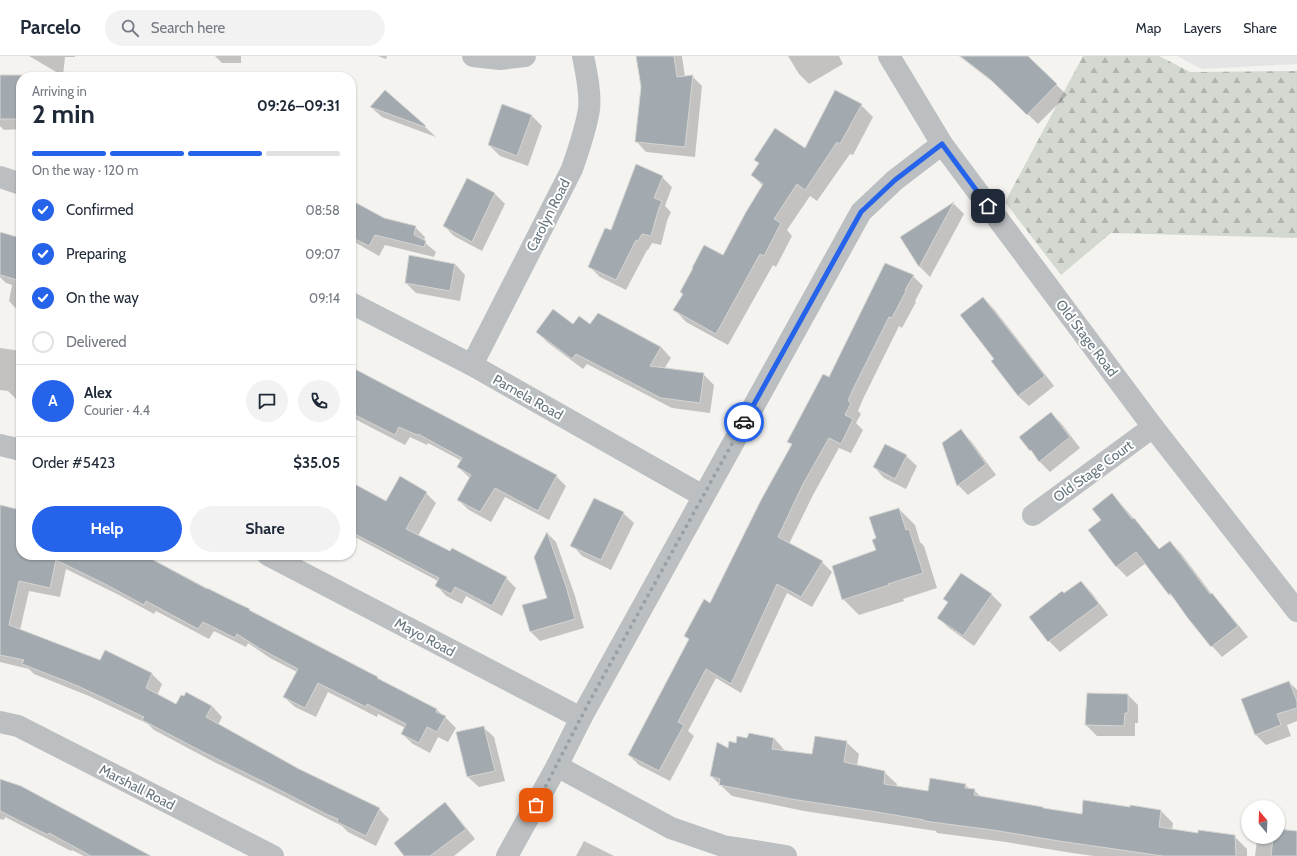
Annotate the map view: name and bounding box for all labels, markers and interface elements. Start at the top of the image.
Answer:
search box [105,10,385,46]
text: Parcelo [20,16,81,39]
icon: search [119,17,141,39]
text: Search here [151,19,225,37]
text: Map [1136,19,1161,37]
text: Layers [1183,19,1221,37]
text: Share [1243,19,1277,37]
text: Arriving in [32,83,87,99]
text: 09:26–09:31 [257,97,340,115]
text: 2 min [32,98,95,130]
text: On the way · 120 m [32,162,138,178]
street label: Carolyn Road [522,176,574,254]
pin [971,189,1005,223]
icon: home [977,195,999,217]
icon: check [32,199,54,221]
text: Confirmed [66,201,134,219]
text: 08:58 [305,202,340,218]
icon: check [32,243,54,265]
text: Preparing [66,245,126,263]
text: 09:07 [305,246,340,262]
icon: check [32,287,54,309]
text: On the way [66,289,139,307]
text: 09:14 [309,290,340,306]
street label: Old Stage Road [1052,296,1122,380]
text: Delivered [66,333,127,351]
street label: Pamela Road [490,370,566,424]
button: chat [246,380,288,422]
button: phone [298,380,340,422]
text: Alex [84,384,112,402]
text: A [48,392,58,410]
text: Courier · 4.4 [84,402,150,418]
courier [724,402,764,442]
icon: car [733,411,755,433]
street label: Old Stage Court [1050,436,1137,506]
text: Order #5423 [32,454,115,472]
text: $35.05 [293,454,340,472]
button: Help [32,506,182,552]
button: Share [190,506,340,552]
street label: Mayo Road [392,614,458,660]
street label: Marshall Road [96,760,178,814]
pin [519,788,553,822]
icon: bag [525,794,547,816]
north arrow [1241,800,1285,844]
map controls [1241,800,1285,844]

